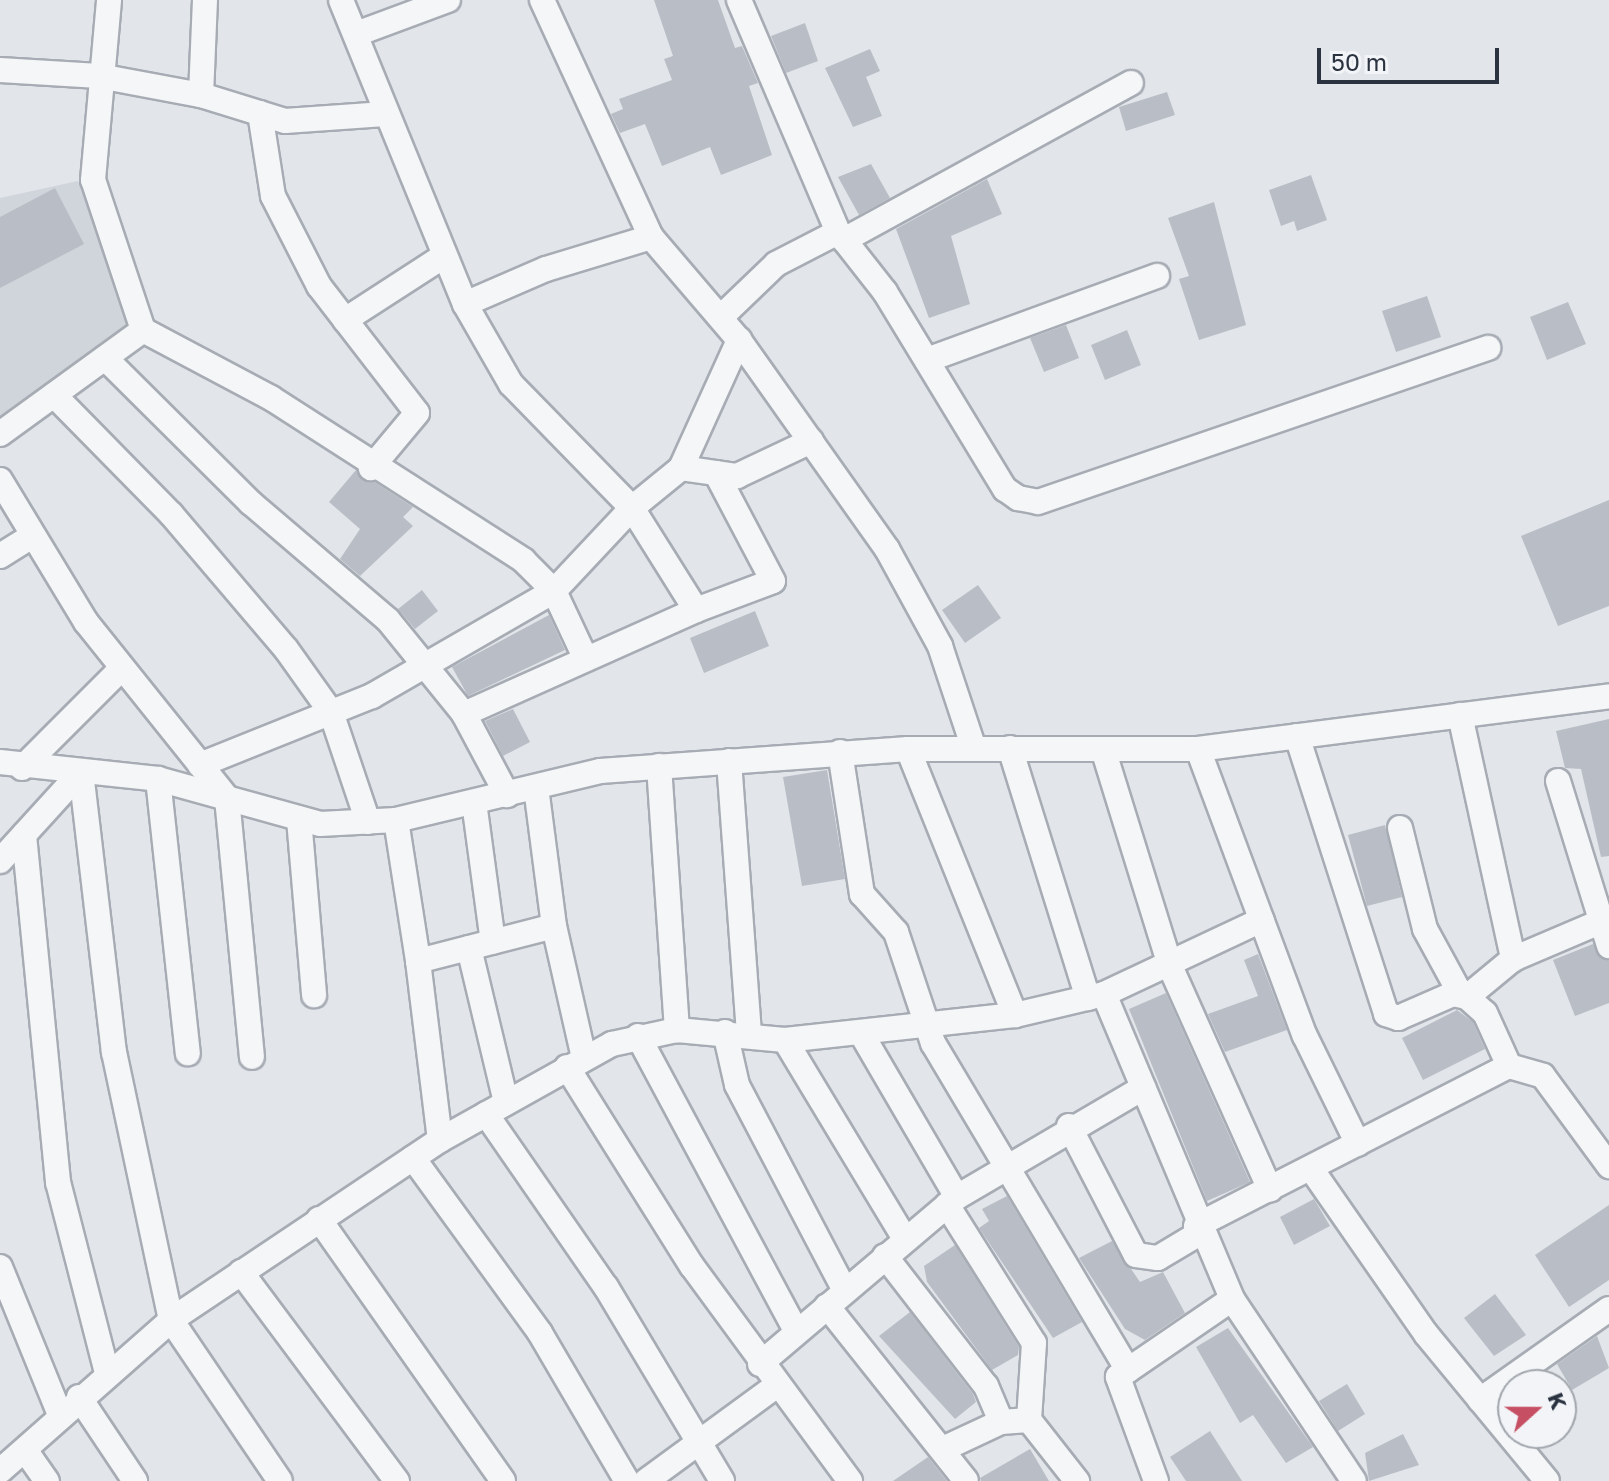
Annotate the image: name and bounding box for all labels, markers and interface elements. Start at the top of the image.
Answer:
scale bar [1321,32,1503,82]
text: 50 m [1331,47,1387,76]
north arrow [1497,1369,1577,1449]
text: K [1543,1389,1573,1413]

